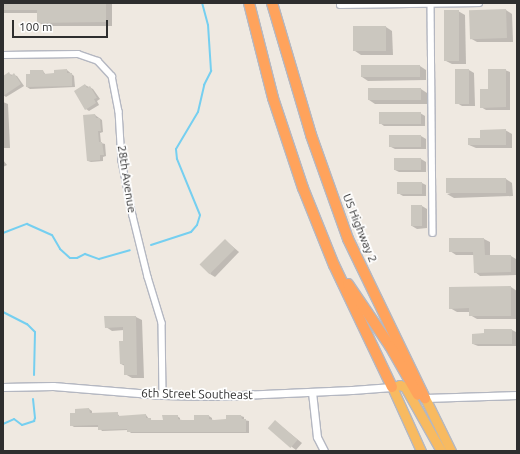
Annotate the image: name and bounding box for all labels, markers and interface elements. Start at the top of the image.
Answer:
scale bar [14,12,110,38]
text: 100 m [19,20,52,33]
street label: 28th Avenue [115,144,139,214]
street label: US Highway 2 [340,191,380,265]
street label: 6th Street Southeast [141,386,253,402]

